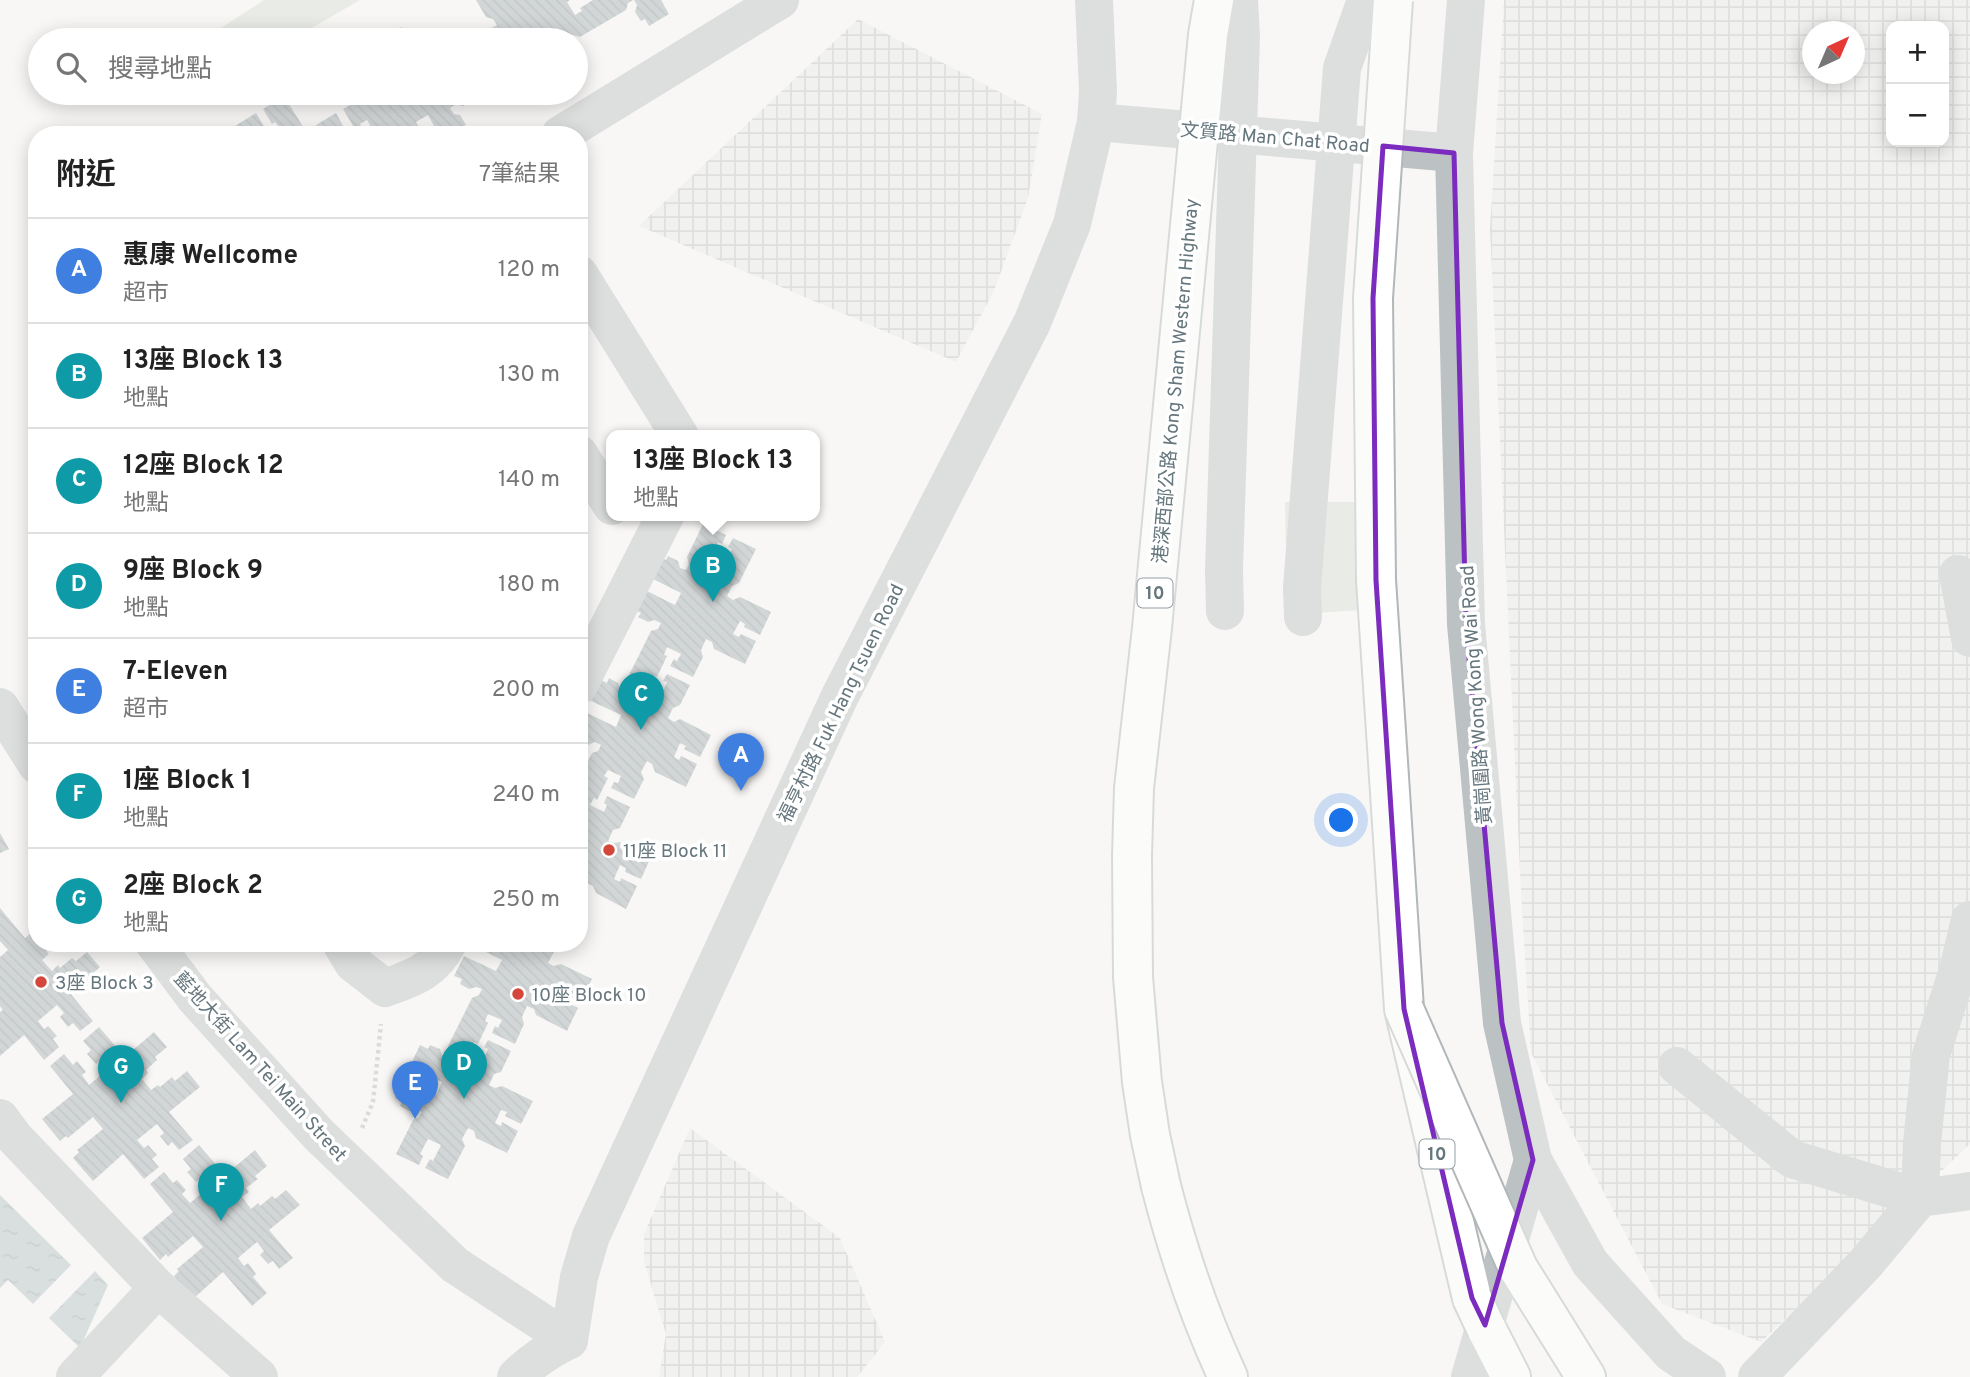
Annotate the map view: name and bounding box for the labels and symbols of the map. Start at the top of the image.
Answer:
north arrow [1802,21,1865,84]
street label: 文質路 Man Chat Road [1179,119,1371,159]
street label: 港深西部公路 Kong Sham Western Highway [1149,197,1205,565]
pin: B [690,544,736,602]
street label: 黃崗圍路 Wong Kong Wai Road [1456,564,1498,825]
road number: 10 [1138,578,1172,608]
street label: 福亨村路 Fuk Hang Tsuen Road [773,581,910,827]
pin: C [618,672,664,730]
pin: A [718,733,764,791]
your location [1324,803,1358,837]
place label: 11座 Block 11 [623,840,727,864]
marker: 11座 Block 11 [601,842,617,858]
street label: 藍地大街 Lam Tei Main Street [168,968,351,1167]
place label: 3座 Block 3 [55,972,154,996]
marker: 3座 Block 3 [33,974,49,990]
place label: 10座 Block 10 [532,984,646,1008]
marker: 10座 Block 10 [510,986,526,1002]
pin: D [441,1041,487,1099]
pin: G [98,1045,144,1103]
pin: E [392,1061,438,1119]
road number: 10 [1420,1140,1454,1168]
pin: F [198,1163,244,1221]

